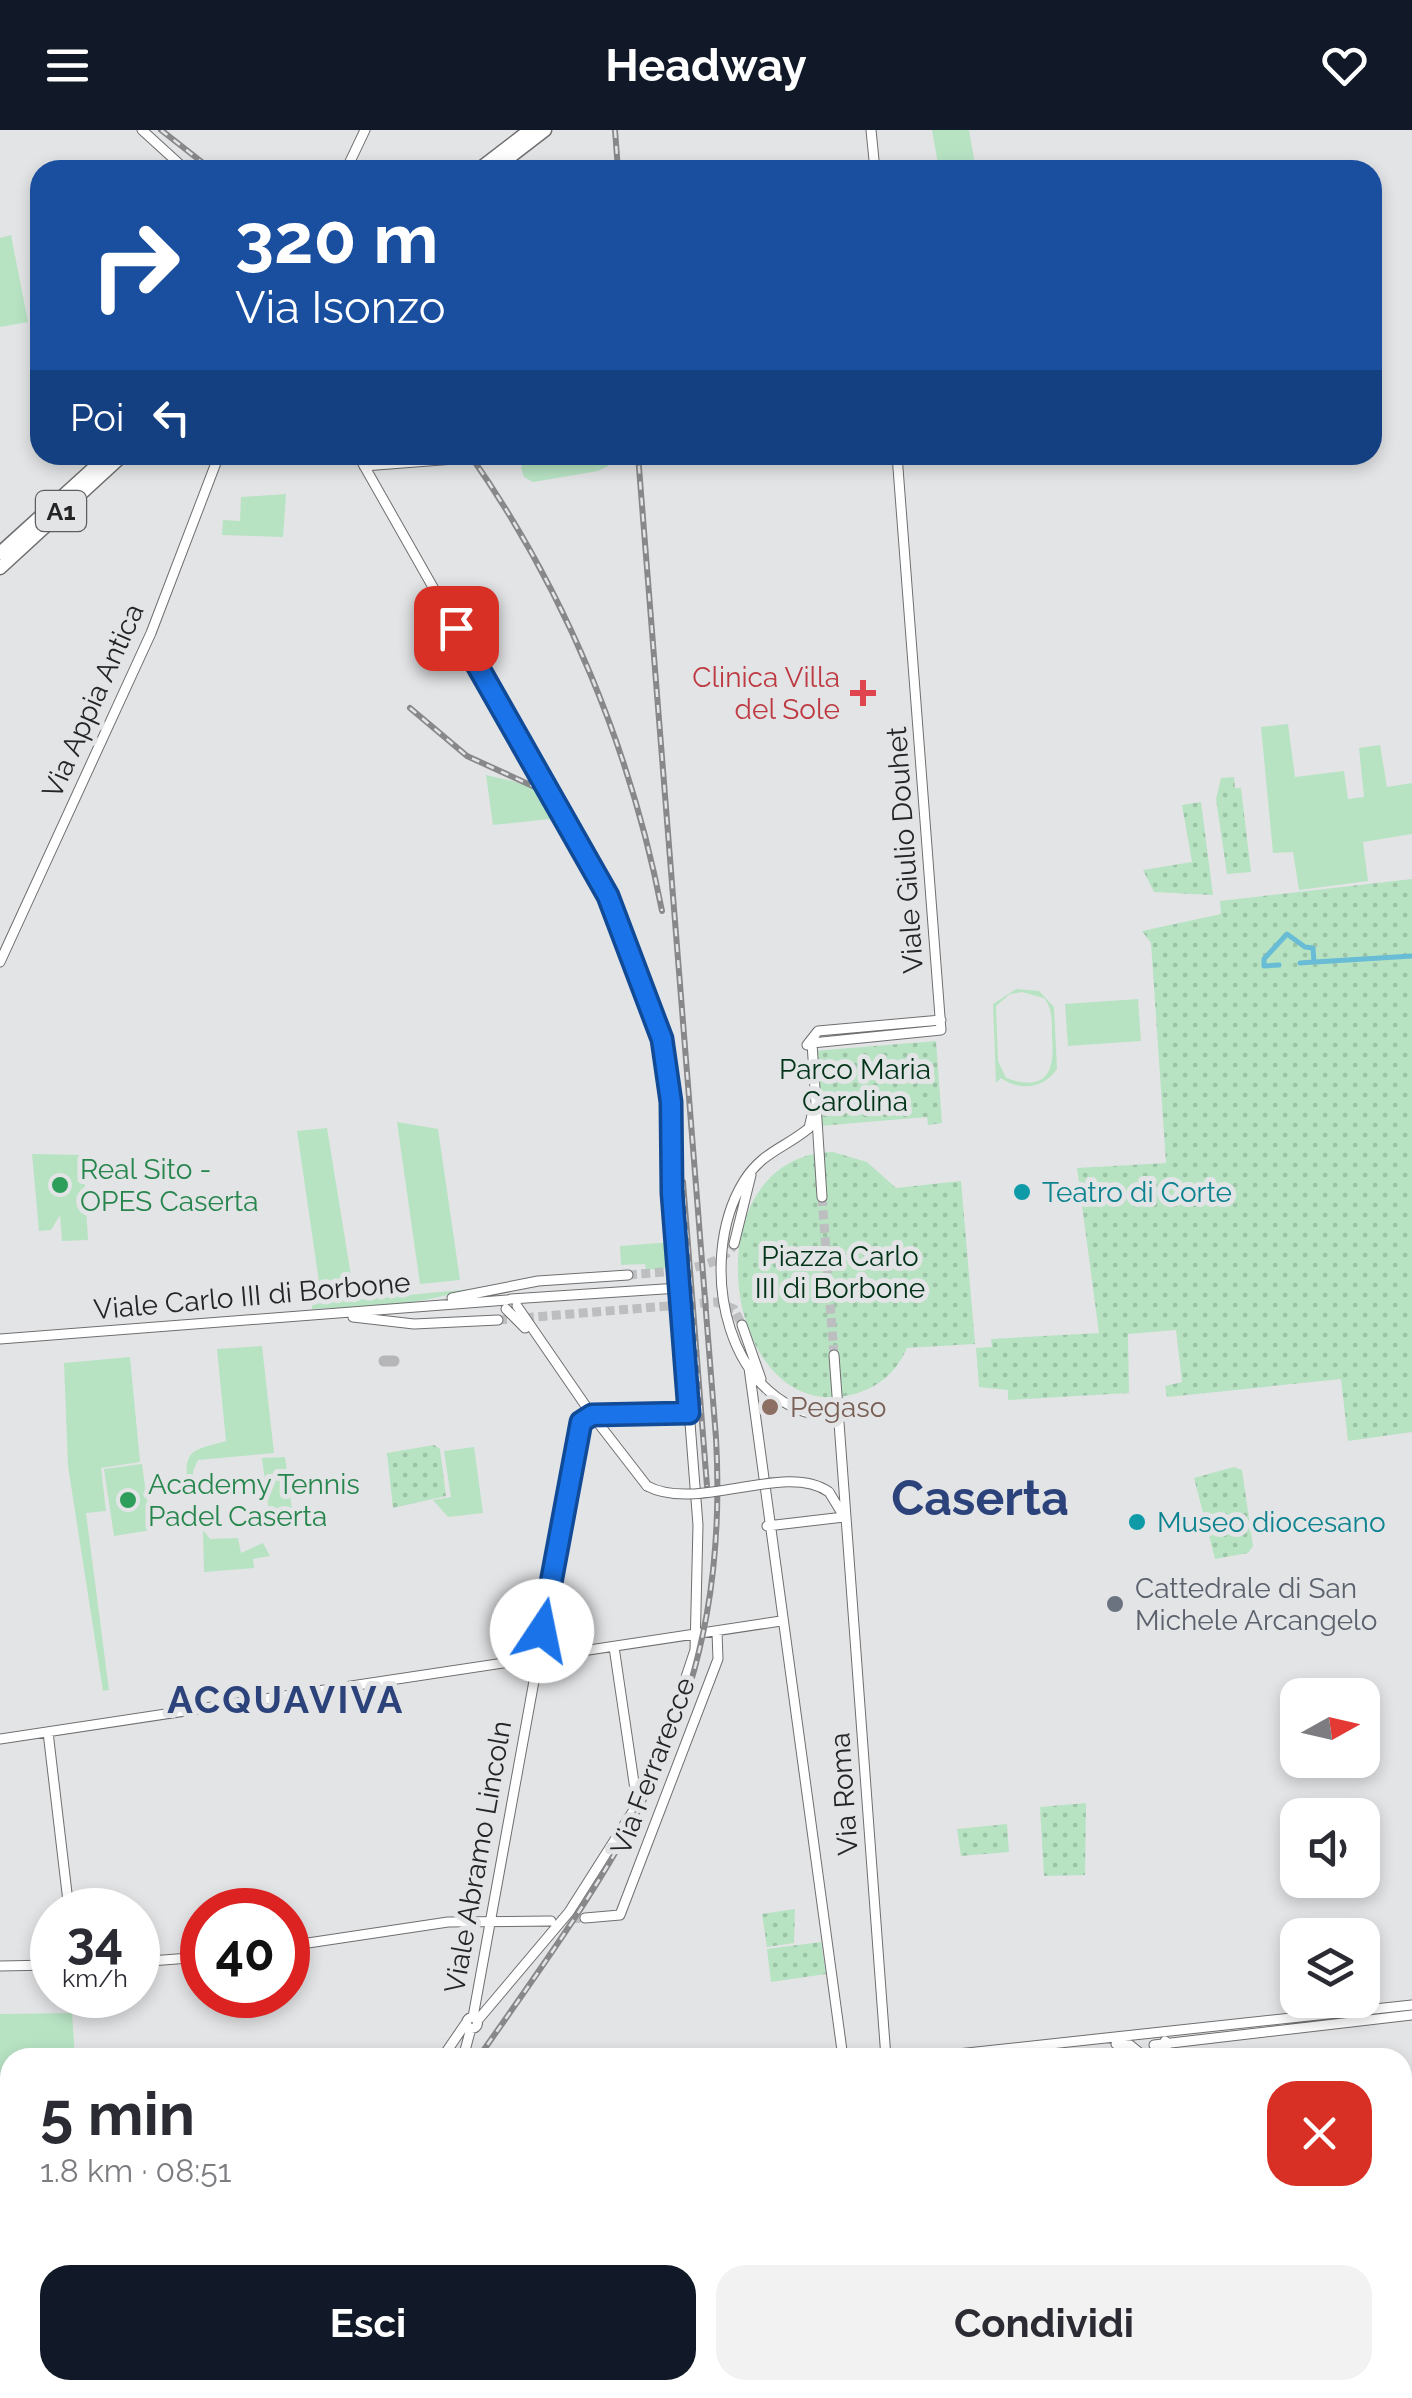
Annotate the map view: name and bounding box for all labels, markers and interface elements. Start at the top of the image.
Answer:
icon: menu [40,38,95,93]
icon: heart [1317,38,1372,93]
text: Headway [605,39,807,92]
text: 320 m [235,197,439,279]
icon: right [70,200,200,330]
text: Via Isonzo [235,281,445,334]
icon: left [144,390,199,445]
text: Poi [70,395,124,440]
road number: A1 [36,491,86,531]
pin [414,586,499,671]
street label: Via Appia Antica [35,599,151,803]
icon: arrive [429,601,484,656]
place label: Clinica Villa del Sole [692,661,840,726]
marker: Clinica Villa del Sole [850,680,876,706]
street label: Viale Giulio Douhet [880,725,930,974]
park label: Parco Maria Carolina [779,1053,931,1118]
place label: Real Sito - OPES Caserta [80,1153,258,1218]
marker: Real Sito - OPES Caserta [49,1174,71,1196]
place label: Teatro di Corte [1042,1176,1232,1209]
marker: Teatro di Corte [1011,1181,1033,1203]
park label: Piazza Carlo III di Borbone [755,1240,925,1305]
street label: Viale Carlo III di Borbone [92,1266,412,1326]
place label: Pegaso [790,1391,886,1424]
marker: Pegaso [759,1396,781,1418]
place label: Academy Tennis Padel Caserta [148,1468,360,1533]
district label: Caserta [891,1470,1069,1526]
marker: Academy Tennis Padel Caserta [117,1489,139,1511]
place label: Museo diocesano [1157,1506,1386,1539]
marker: Museo diocesano [1126,1511,1148,1533]
place label: Cattedrale di San Michele Arcangelo [1135,1572,1377,1637]
position arrow [490,1579,594,1683]
marker: Cattedrale di San Michele Arcangelo [1104,1593,1126,1615]
street label: Via Ferrarecce [604,1673,702,1859]
district label: ACQUAVIVA [167,1677,405,1722]
north arrow [1280,1678,1380,1778]
map controls [1280,1678,1380,2018]
street label: Viale Abramo Lincoln [438,1718,518,1996]
street label: Via Roma [823,1731,865,1857]
button: sound [1280,1798,1380,1898]
speed limit sign: 40 [180,1888,310,2018]
text: 34 [67,1911,123,1970]
button: layers [1280,1918,1380,2018]
text: km/h [62,1963,128,1993]
text: 5 min [40,2079,195,2149]
button: close [1267,2081,1372,2186]
text: 1.8 km · 08:51 [40,2152,231,2189]
button: Esci [40,2265,696,2380]
button: Condividi [716,2265,1372,2380]

